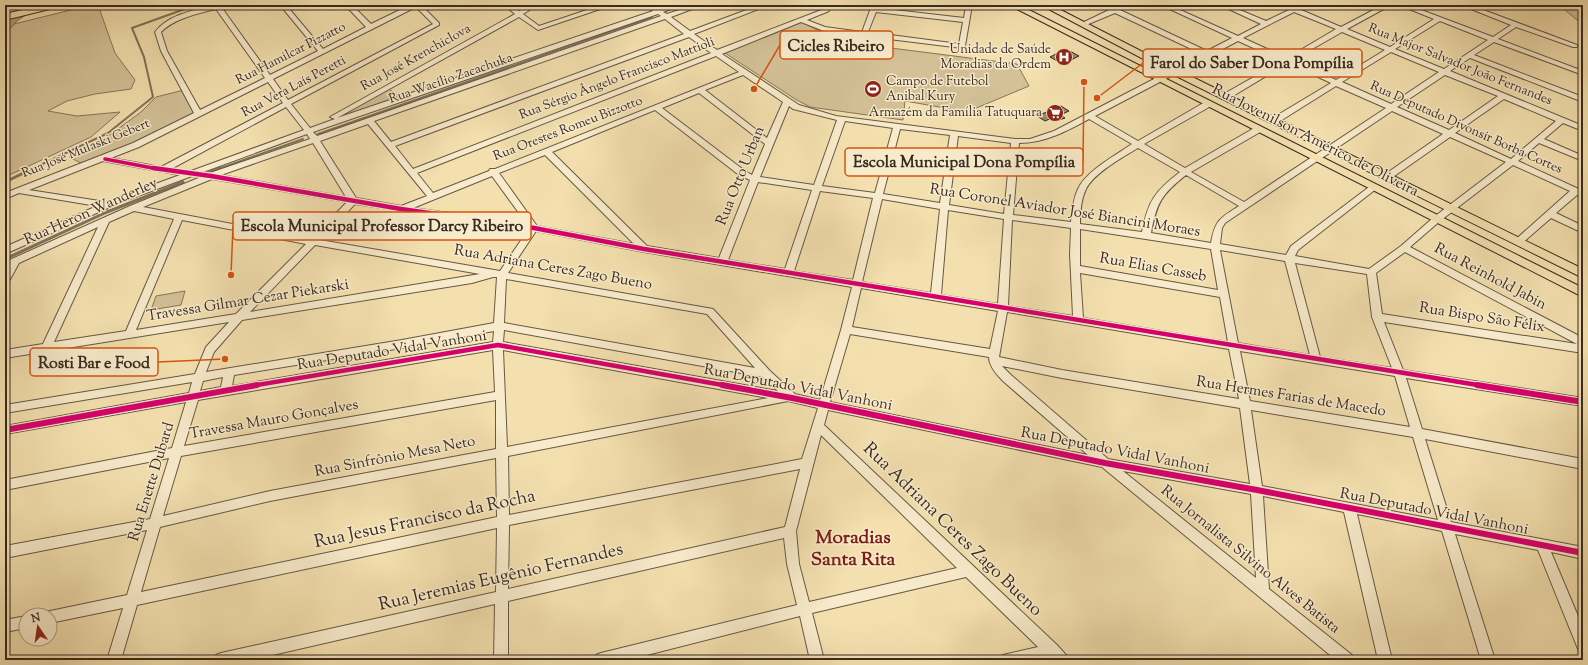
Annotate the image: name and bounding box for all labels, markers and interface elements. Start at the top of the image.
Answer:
street label: Rua Hamilcar Pizzatto [233,18,349,90]
street label: Rua José Krenchiclova [358,20,474,96]
street label: Rua Major Salvador João Fernandes [1365,20,1555,110]
callout: Cicles Ribeiro [780,31,893,59]
street label: Rua Sérgio Ângelo Francisco Mattioli [516,32,718,125]
text: Cicles Ribeiro [787,36,885,59]
place label: Unidade de Saúde Moradias da Ordem [940,41,1051,74]
hospital icon: Unidade de Saúde Moradias da Ordem [1054,47,1074,67]
street label: Rua Wacílio Zacachuka [387,49,515,109]
callout: Farol do Saber Dona Pompília [1143,49,1362,77]
street label: Rua Vera Laís Peretti [239,52,350,122]
text: Farol do Saber Dona Pompília [1150,53,1354,76]
place label: Campo de Futebol Anibal Kury [886,73,989,106]
street label: Rua Deputado Divonsir Borba Cortes [1367,77,1565,179]
sports icon: Campo de Futebol Anibal Kury [863,79,883,99]
street label: Rua Jovenilson Américo de Oliveira [1208,80,1422,202]
street label: Rua Orestes Romeu Bizzotto [491,92,645,166]
supermarket icon: Armazém da Família Tatuquara [1045,103,1065,123]
place label: Armazém da Família Tatuquara [869,104,1042,122]
street label: Rua José Mulaski Gebert [19,115,153,183]
street label: Rua Otto Urban [712,123,770,229]
callout: Escola Municipal Dona Pompília [845,148,1083,176]
text: Escola Municipal Dona Pompília [853,152,1076,175]
street label: Rua Heron Wanderley [21,173,162,251]
street label: Rua Coronel Aviador José Biancini Moraes [928,179,1202,243]
callout: Escola Municipal Professor Darcy Ribeiro [233,212,531,240]
text: Escola Municipal Professor Darcy Ribeiro [241,216,524,239]
street label: Rua Reinhold Jabin [1430,239,1550,316]
street label: Rua Adriana Ceres Zago Bueno [452,240,654,296]
street label: Rua Elias Casseb [1098,248,1208,288]
street label: Travessa Gilmar Cezar Piekarski [145,275,351,327]
street label: Rua Bispo São Félix [1418,298,1546,338]
street label: Rua Deputado Vidal Vanhoni [296,326,488,376]
callout: Rosti Bar e Food [30,348,158,376]
text: Rosti Bar e Food [38,353,151,376]
street label: Rua Deputado Vidal Vanhoni [702,359,894,417]
street label: Rua Hermes Farias de Macedo [1195,372,1387,422]
street label: Travessa Mauro Gonçalves [188,395,360,445]
street label: Rua Enette Dubard [124,419,180,544]
street label: Rua Deputado Vidal Vanhoni [1019,422,1211,480]
street label: Rua Sinfrônio Mesa Neto [313,431,477,483]
street label: Rua Adriana Ceres Zago Bueno [856,437,1048,623]
street label: Rua Jornalista Silvino Alves Batista [1156,481,1344,639]
street label: Rua Deputado Vidal Vanhoni [1338,483,1530,541]
street label: Rua Jesus Francisco da Rocha [312,484,538,556]
district label: Moradias Santa Rita [811,525,896,574]
street label: Rua Jeremias Eugênio Fernandes [376,537,626,619]
north arrow [18,607,58,647]
text: N [29,609,42,627]

